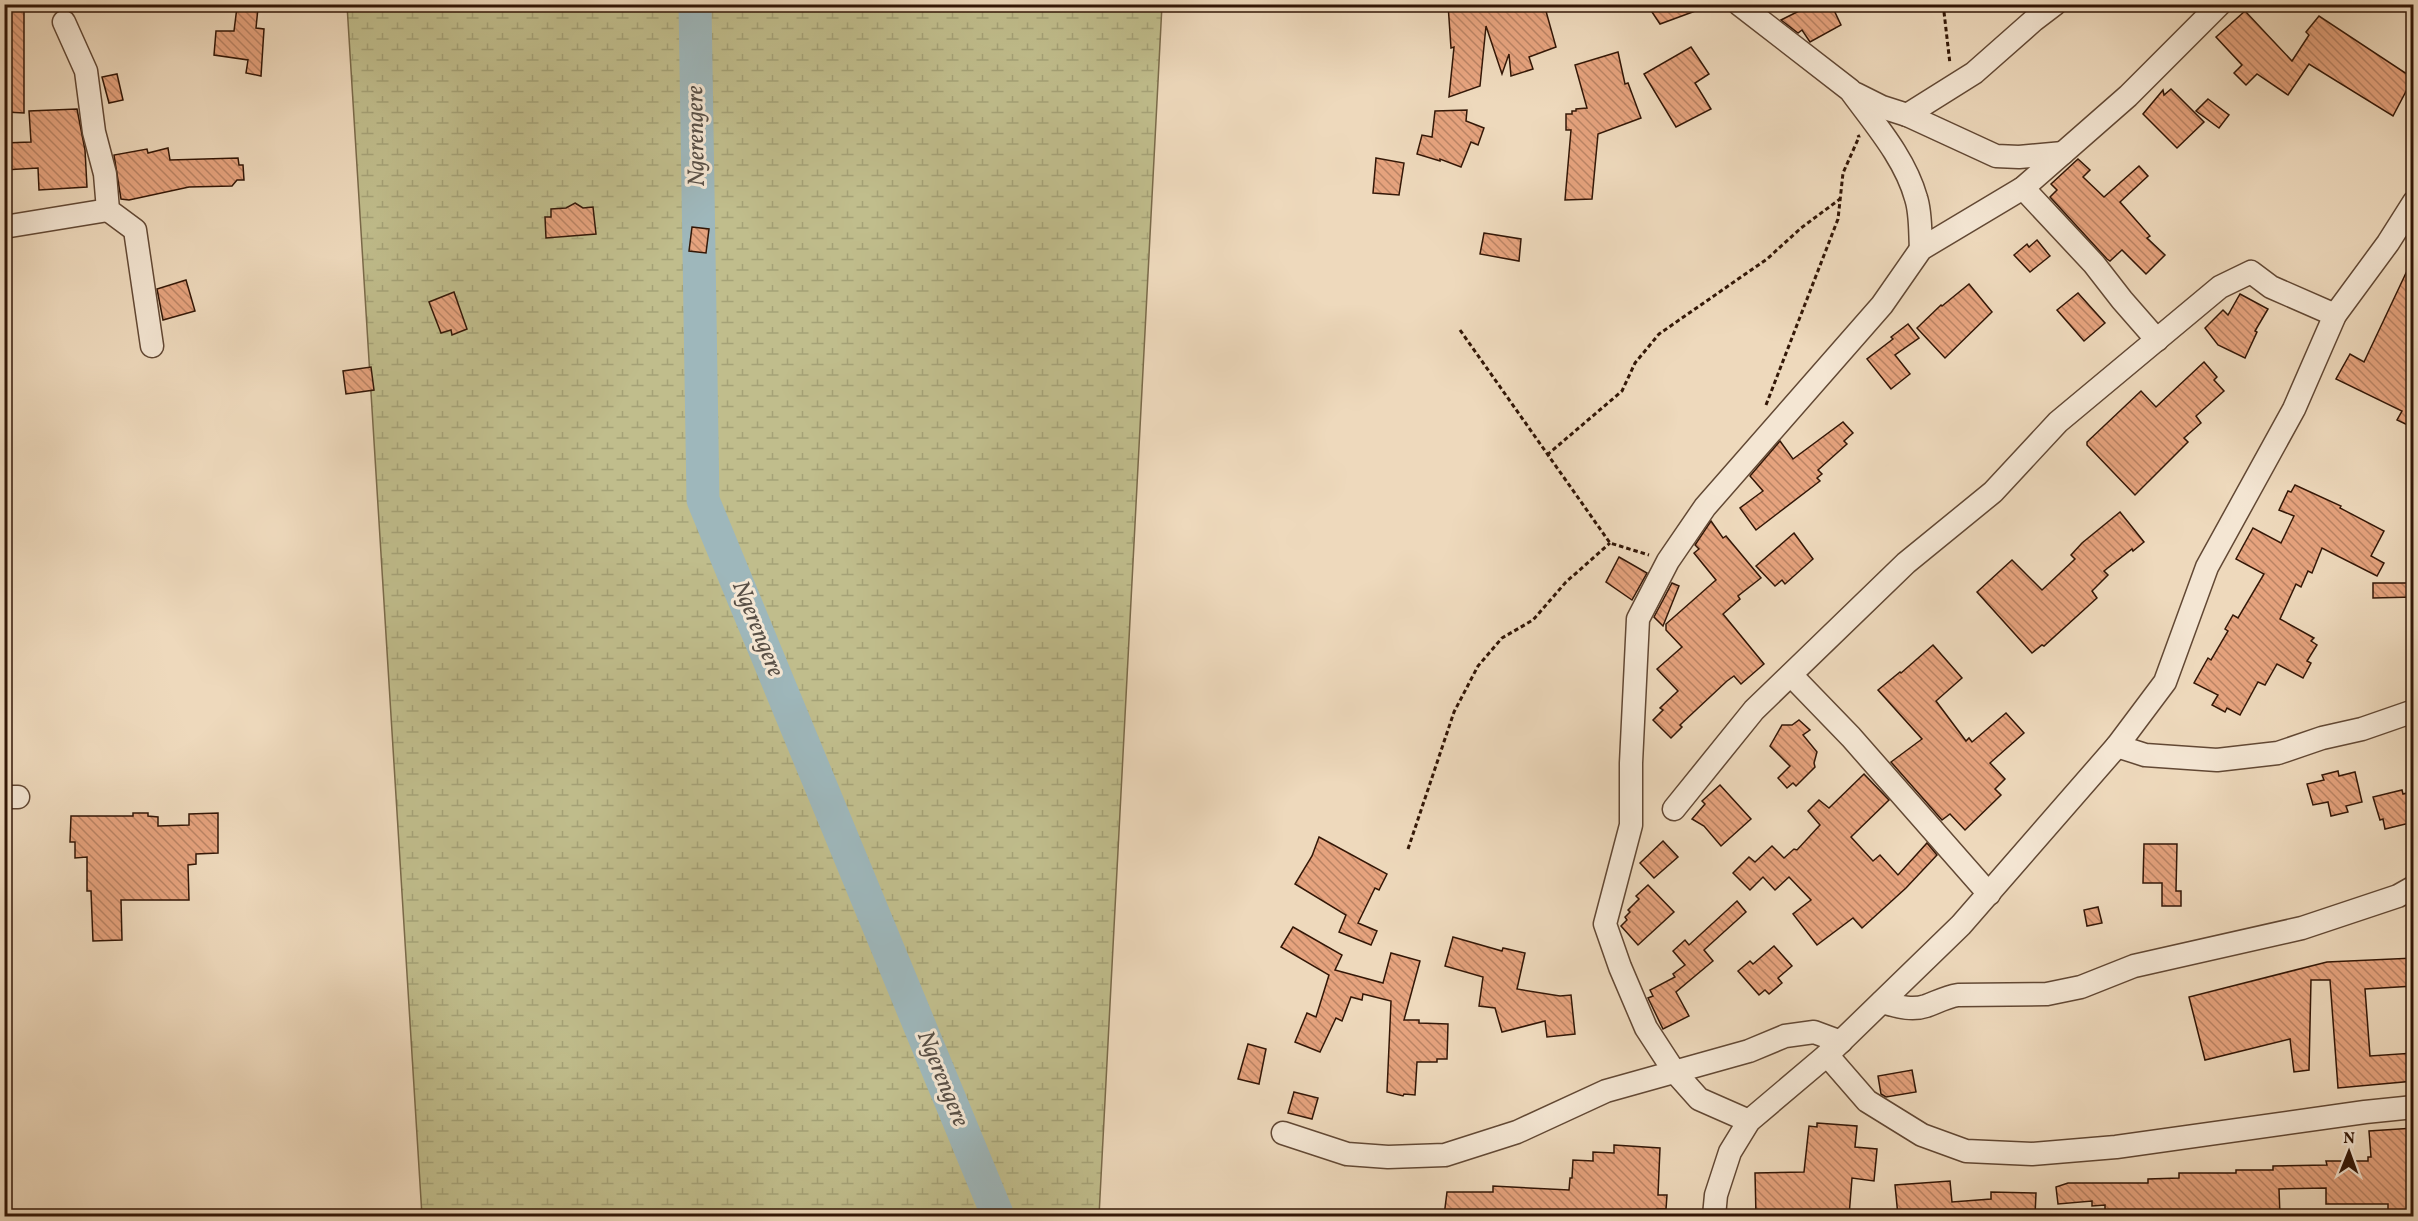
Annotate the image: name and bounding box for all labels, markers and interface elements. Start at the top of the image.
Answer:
water label: Ngerengere [679,85,715,187]
water label: Ngerengere [722,576,792,682]
water label: Ngerengere [907,1026,977,1132]
north arrow [2319,1122,2379,1182]
text: N [2343,1128,2356,1150]

